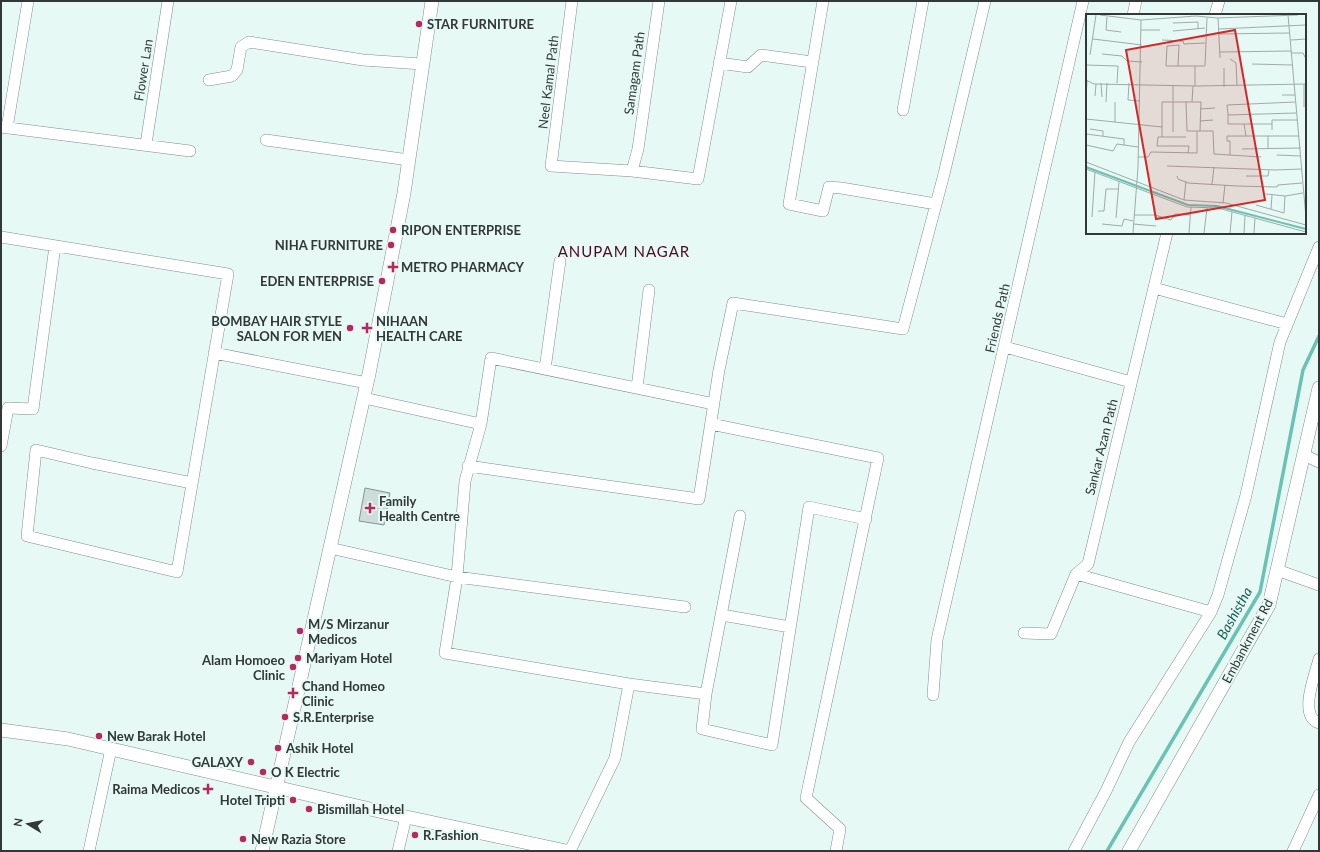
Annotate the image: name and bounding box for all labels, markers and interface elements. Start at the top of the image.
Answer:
inset map [1086,14,1306,234]
place label: STAR FURNITURE [427,16,534,32]
marker: STAR FURNITURE [414,19,424,29]
street label: Samagam Path [620,30,648,116]
street label: Neel Kamal Path [534,34,562,130]
street label: Flower Lan [130,38,156,102]
place label: RIPON ENTERPRISE [401,222,521,238]
marker: RIPON ENTERPRISE [388,225,398,235]
place label: NIHA FURNITURE [275,237,383,253]
marker: NIHA FURNITURE [386,240,396,250]
district label: ANUPAM NAGAR [558,242,690,260]
place label: METRO PHARMACY [401,259,525,275]
marker: METRO PHARMACY [388,262,398,272]
place label: EDEN ENTERPRISE [260,273,374,289]
marker: EDEN ENTERPRISE [377,276,387,286]
street label: Friends Path [981,282,1013,354]
place label: BOMBAY HAIR STYLE SALON FOR MEN [211,313,342,344]
place label: NIHAAN HEALTH CARE [376,313,463,344]
marker: NIHAAN HEALTH CARE [361,322,373,334]
marker: BOMBAY HAIR STYLE SALON FOR MEN [345,323,355,333]
street label: Sankar Azan Path [1081,397,1121,497]
place label: Family Health Centre [379,493,460,524]
marker: Family Health Centre [364,502,376,514]
water label: Bashistha [1213,584,1255,642]
street label: Embankment Rd [1218,596,1276,686]
place label: M/S Mirzanur Medicos [308,616,389,647]
marker: M/S Mirzanur Medicos [295,626,305,636]
place label: Mariyam Hotel [306,650,392,666]
place label: Alam Homoeo Clinic [201,652,286,683]
marker: Mariyam Hotel [293,653,303,663]
marker: Alam Homoeo Clinic [288,662,298,672]
place label: Chand Homeo Clinic [302,678,386,709]
marker: Chand Homeo Clinic [287,687,299,699]
place label: S.R.Enterprise [293,709,374,725]
marker: S.R.Enterprise [280,712,290,722]
place label: New Barak Hotel [107,728,206,744]
marker: New Barak Hotel [94,731,104,741]
place label: Ashik Hotel [285,740,354,756]
marker: Ashik Hotel [273,743,283,753]
place label: GALAXY [192,754,244,770]
marker: GALAXY [246,757,256,767]
place label: O K Electric [271,764,341,780]
marker: O K Electric [258,767,268,777]
place label: Raima Medicos [112,781,200,797]
marker: Raima Medicos [203,784,213,794]
place label: Hotel Tripti [220,792,285,808]
marker: Hotel Tripti [288,795,298,805]
place label: Bismillah Hotel [317,801,404,817]
north arrow [8,804,48,844]
marker: Bismillah Hotel [304,804,314,814]
text: N [11,817,25,827]
place label: R.Fashion [423,827,479,843]
marker: R.Fashion [410,830,420,840]
place label: New Razia Store [251,831,346,847]
marker: New Razia Store [238,834,248,844]

